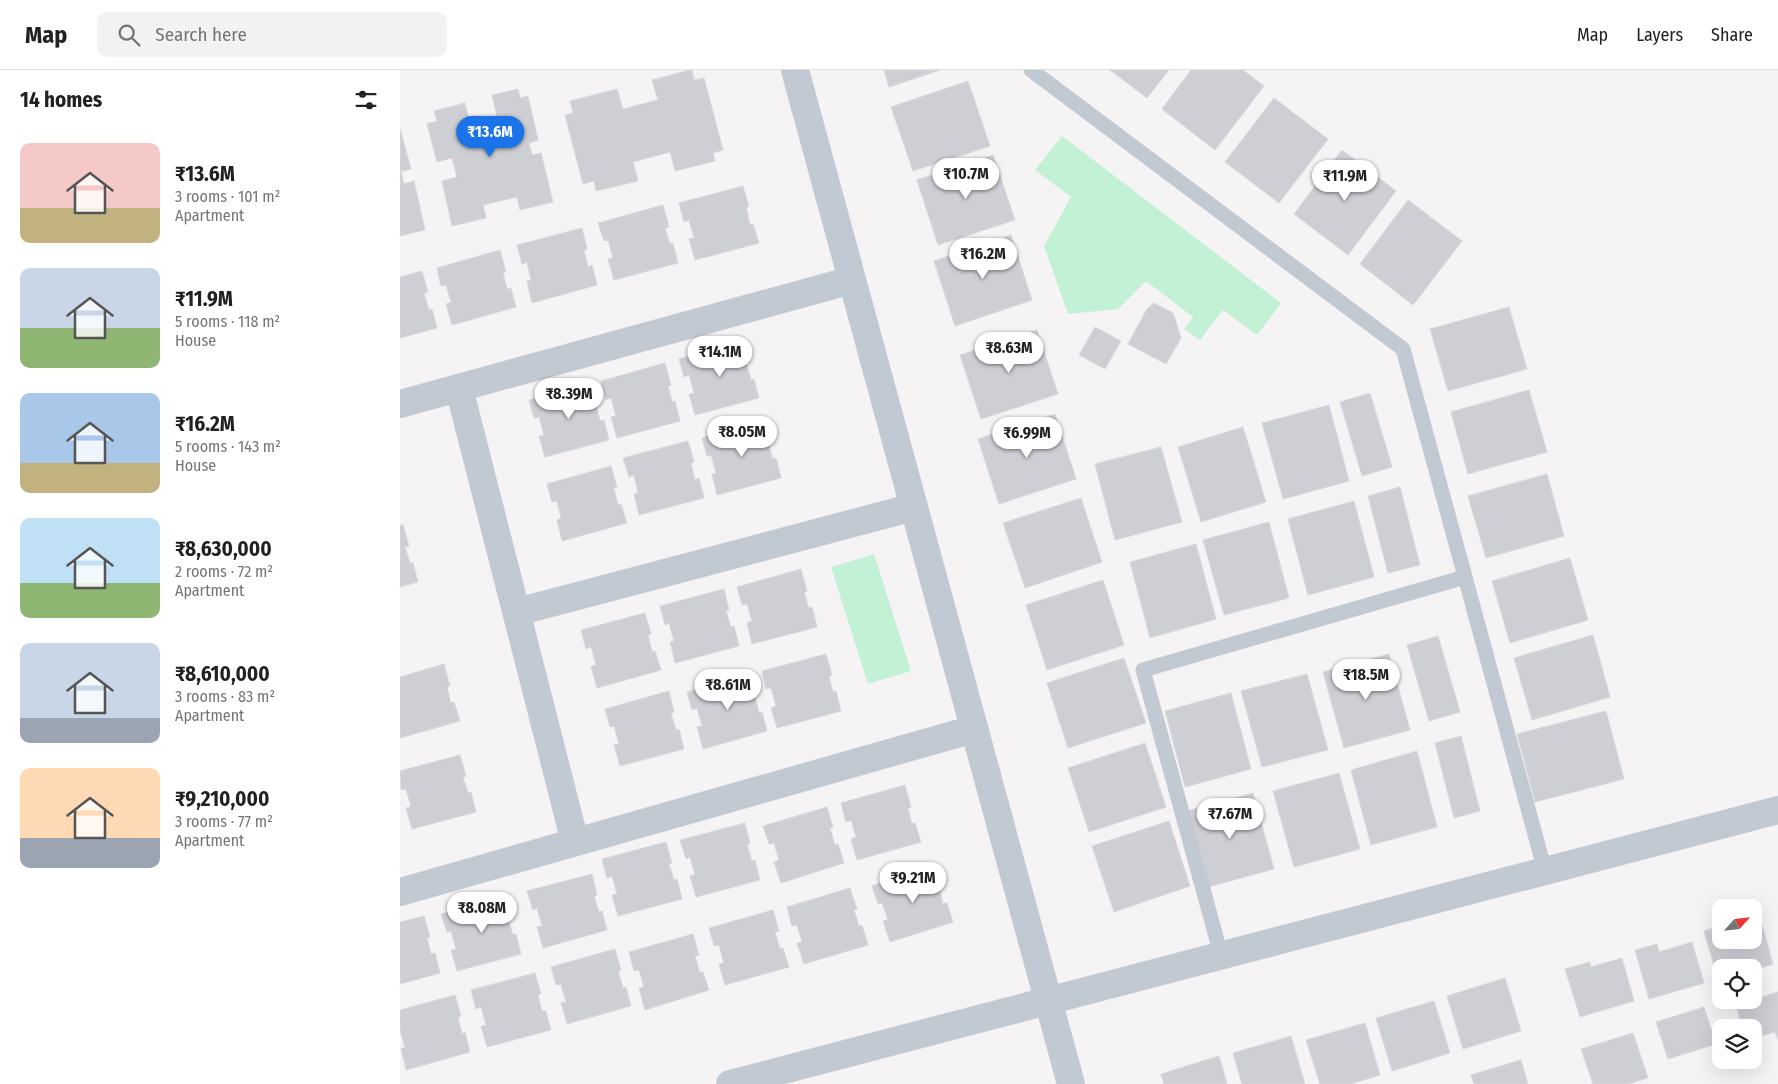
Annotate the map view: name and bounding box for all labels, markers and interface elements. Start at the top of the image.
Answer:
search box [97,12,447,57]
text: Map [25,21,67,49]
icon: search [115,21,143,49]
text: Search here [155,23,247,46]
text: Map [1577,24,1608,46]
text: Layers [1636,24,1683,46]
text: Share [1711,24,1753,46]
icon: filters [352,86,380,114]
text: 14 homes [20,87,102,113]
pin: ₹13.6M [449,116,531,158]
text: ₹13.6M [467,122,513,141]
pin: ₹10.7M [925,158,1007,200]
pin: ₹11.9M [1304,160,1386,202]
text: ₹13.6M [175,161,235,187]
icon: home [60,163,120,223]
text: ₹10.7M [943,164,989,183]
text: ₹11.9M [1323,166,1367,185]
text: 3 rooms · 101 m² [175,187,280,206]
text: Apartment [175,206,244,225]
pin: ₹16.2M [942,238,1024,280]
text: ₹16.2M [960,244,1006,263]
text: ₹11.9M [175,286,233,312]
icon: home [60,288,120,348]
text: 5 rooms · 118 m² [175,312,280,331]
text: House [175,331,216,350]
pin: ₹8.63M [968,332,1050,374]
pin: ₹14.1M [679,336,761,378]
text: ₹8.63M [986,338,1032,357]
text: ₹14.1M [698,342,742,361]
pin: ₹8.39M [528,378,610,420]
text: ₹8.39M [545,384,593,403]
text: ₹16.2M [175,411,235,437]
icon: home [60,413,120,473]
pin: ₹8.05M [701,416,783,458]
pin: ₹6.99M [986,416,1068,459]
text: ₹8.05M [718,422,766,441]
text: ₹6.99M [1003,423,1051,442]
text: 5 rooms · 143 m² [175,437,281,456]
text: House [175,456,216,475]
text: ₹8,630,000 [175,536,272,562]
icon: home [60,538,120,598]
text: 2 rooms · 72 m² [175,562,273,581]
text: Apartment [175,581,244,600]
pin: ₹18.5M [1325,658,1407,701]
text: ₹8,610,000 [175,661,270,687]
icon: home [60,663,120,723]
text: ₹18.5M [1343,665,1389,684]
pin: ₹8.61M [687,668,769,711]
text: ₹8.61M [705,675,751,694]
text: 3 rooms · 83 m² [175,687,275,706]
text: Apartment [175,706,244,725]
text: ₹9,210,000 [175,786,269,812]
icon: home [60,788,120,848]
pin: ₹7.67M [1189,798,1271,840]
text: ₹7.67M [1208,804,1252,823]
text: 3 rooms · 77 m² [175,812,273,831]
text: Apartment [175,831,244,850]
pin: ₹9.21M [872,862,954,904]
text: ₹9.21M [890,868,936,887]
pin: ₹8.08M [441,892,523,934]
text: ₹8.08M [458,898,506,917]
north arrow [1712,899,1762,949]
map controls [1712,899,1762,1069]
button: locate [1712,959,1762,1009]
button: layers [1712,1019,1762,1069]

